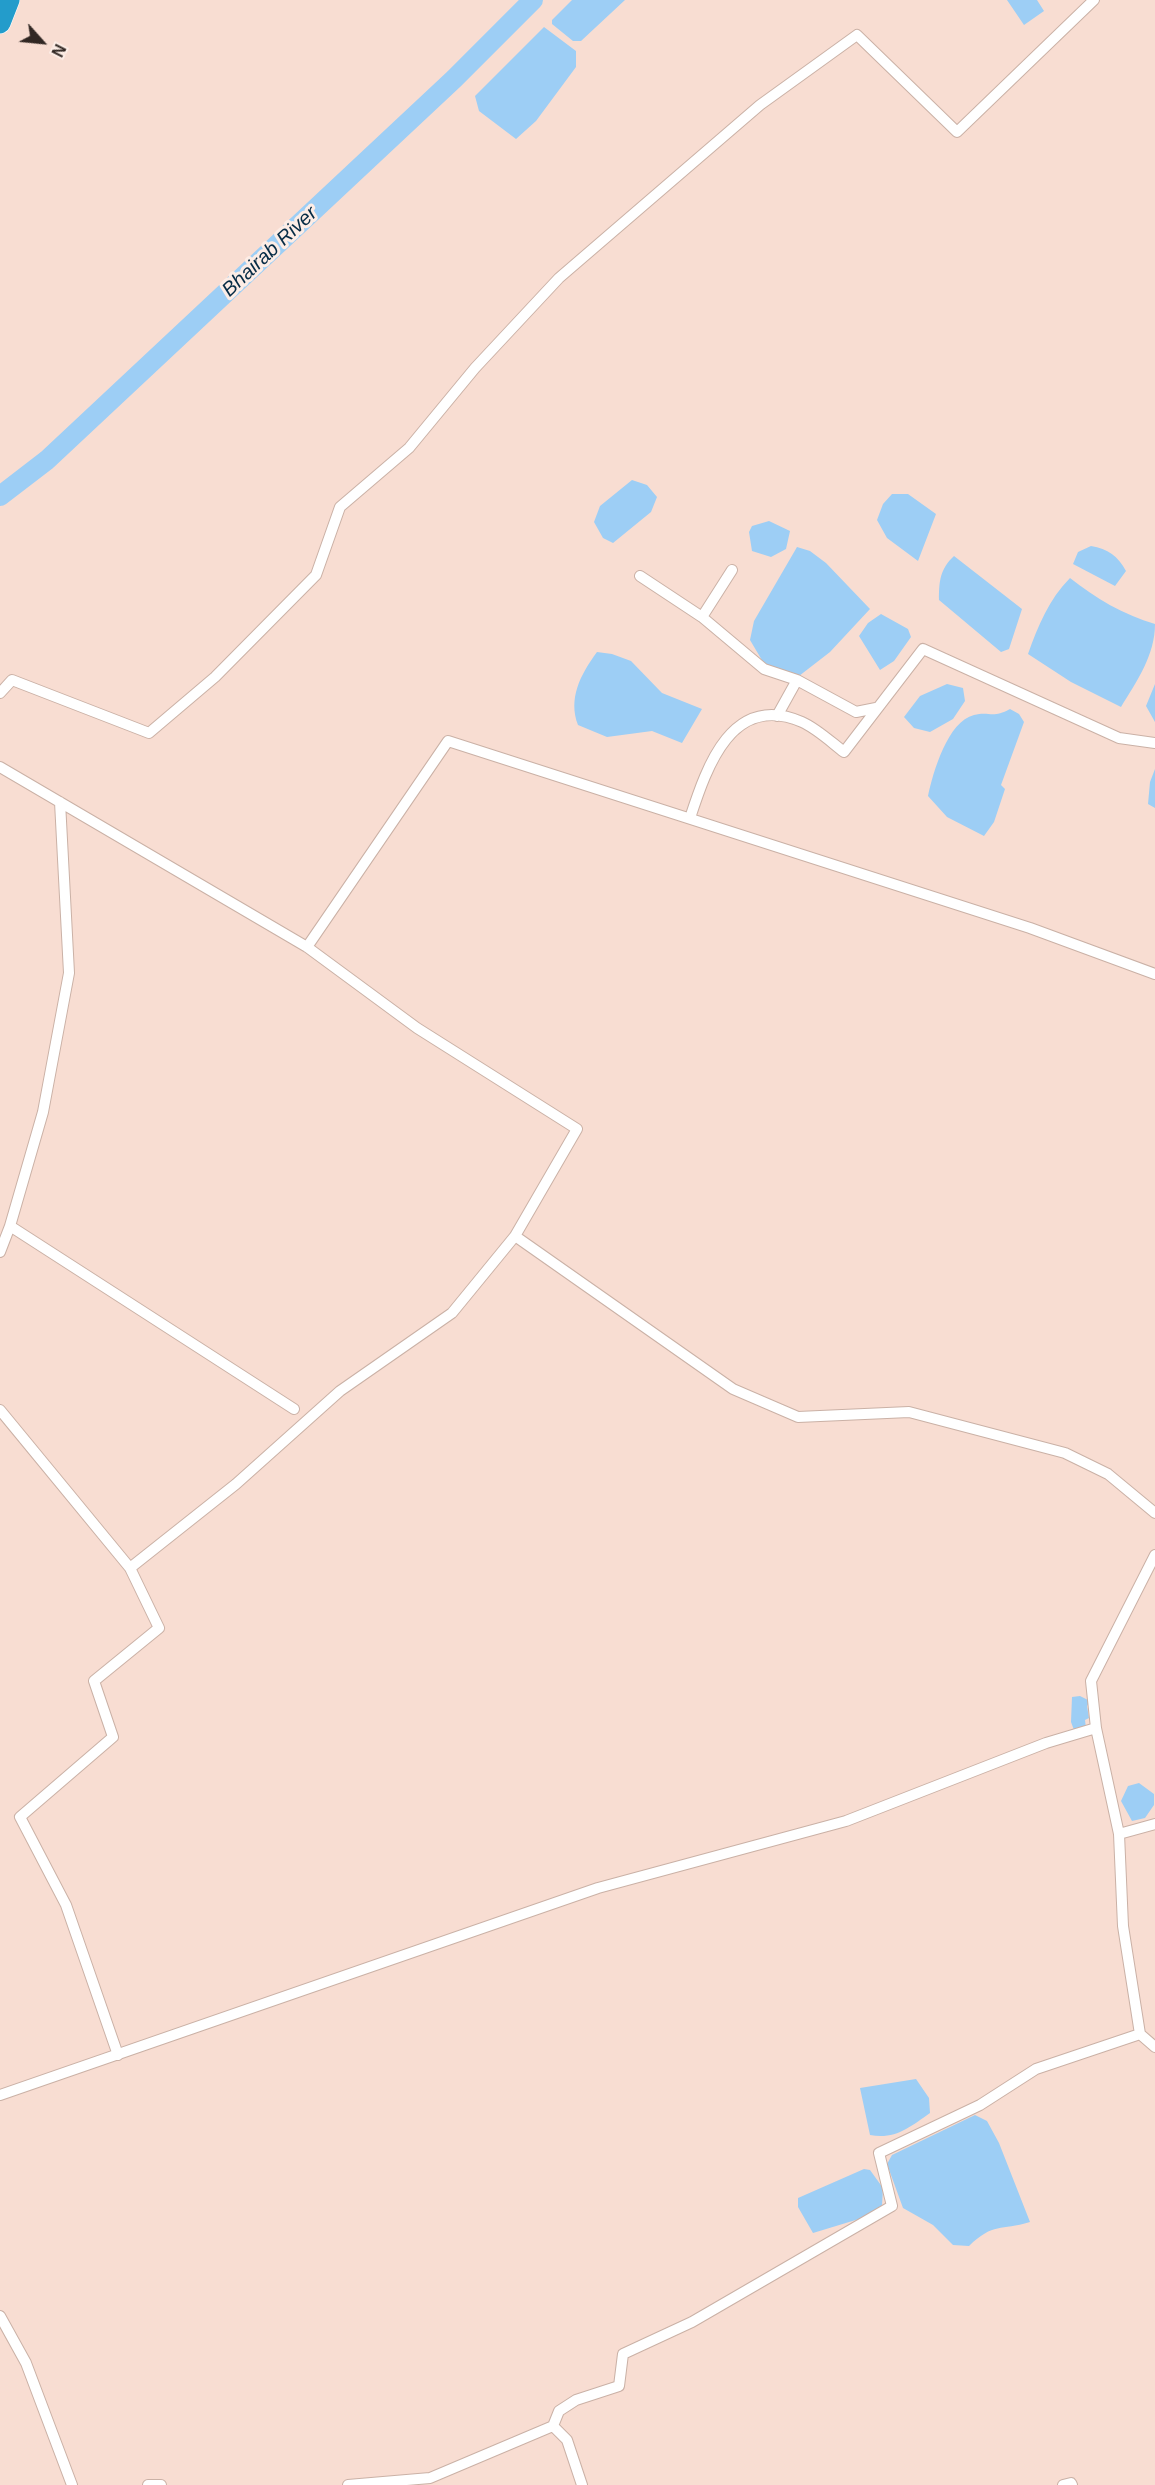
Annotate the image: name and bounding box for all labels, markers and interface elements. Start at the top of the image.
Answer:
north arrow [12,12,72,72]
text: N [48,41,69,59]
water label: Bhairab River [218,202,322,302]

